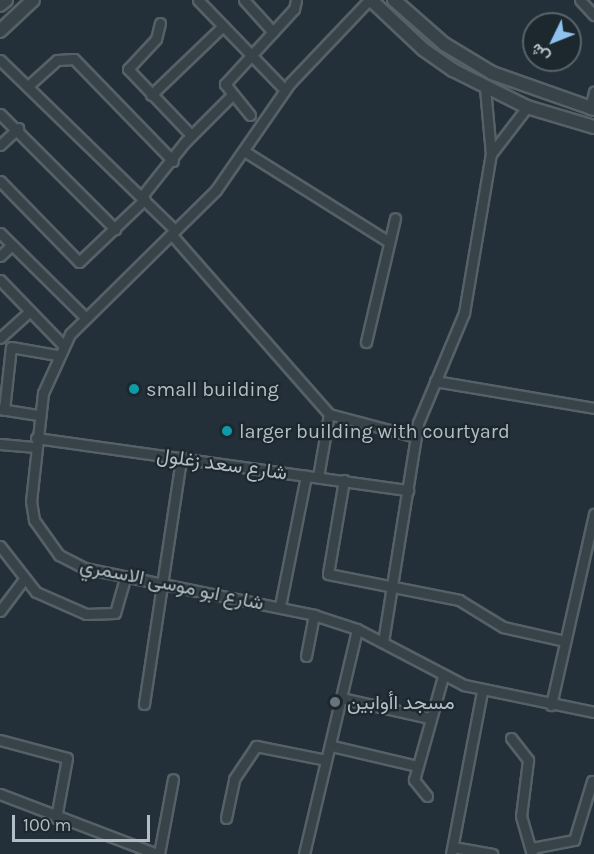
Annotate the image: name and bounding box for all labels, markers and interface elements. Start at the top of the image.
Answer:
north arrow [522,12,582,72]
text: ش [526,40,553,67]
place label: small building [146,377,279,401]
marker: small building [127,382,141,396]
place label: larger building with courtyard [239,419,510,443]
marker: larger building with courtyard [220,424,234,438]
street label: شارع سعد زغلول [155,443,289,485]
street label: شارع ابو موسى الاسمري [78,553,266,615]
place label: مسجد اأوابين [347,690,455,714]
marker: مسجد اأوابين [328,695,342,709]
scale bar [15,803,153,841]
text: 100 m [23,814,71,836]

